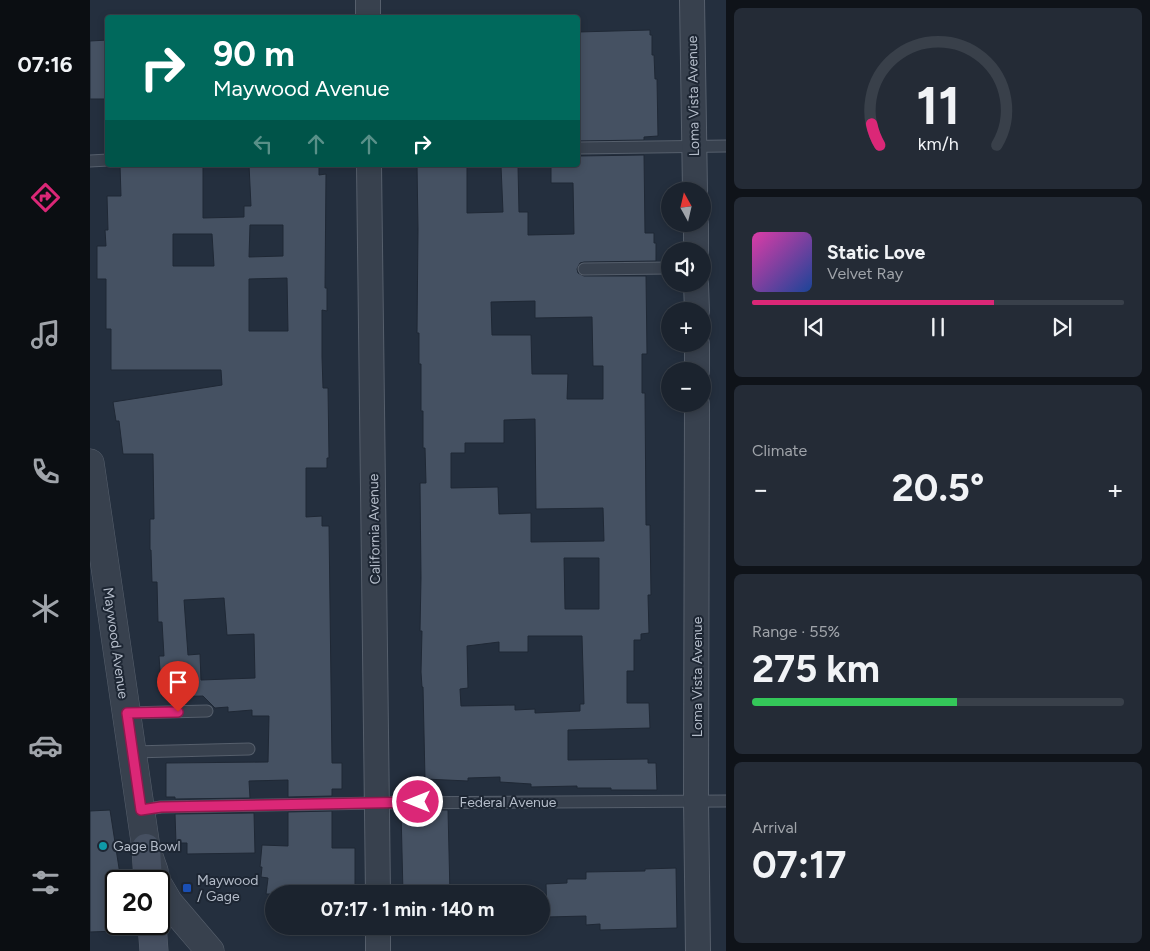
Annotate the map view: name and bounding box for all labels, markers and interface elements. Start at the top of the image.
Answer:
text: 90 m [213,33,295,75]
icon: right [130,35,195,100]
street label: Loma Vista Avenue [684,35,703,156]
text: 07:16 [17,51,73,78]
text: Maywood Avenue [213,75,389,102]
text: 11 [916,75,960,137]
icon: left [249,130,277,158]
icon: ahead [302,130,330,158]
icon: ahead [355,130,383,158]
icon: right [408,130,436,158]
text: km/h [918,133,958,154]
icon: directions [28,180,63,215]
north arrow [661,182,711,232]
map controls [661,182,711,412]
text: Static Love [827,241,925,264]
button: sound [661,242,711,292]
text: Velvet Ray [827,264,903,283]
button: + [661,302,711,352]
icon: previous [800,313,828,341]
icon: pause [924,313,952,341]
icon: next [1048,313,1076,341]
icon: music [28,317,63,352]
button: − [661,362,711,412]
text: Climate [752,441,807,460]
icon: phone [28,454,63,489]
text: 20.5° [892,465,984,511]
text: − [752,472,769,506]
text: + [1107,472,1124,506]
street label: California Avenue [365,473,384,584]
street label: Maywood Avenue [99,586,132,700]
icon: climate [28,591,63,626]
street label: Loma Vista Avenue [689,616,706,737]
text: Range · 55% [752,622,840,641]
text: 275 km [752,646,880,692]
pin [157,661,199,712]
icon: arrive [164,668,192,696]
icon: car [28,728,63,763]
position arrow [391,775,443,827]
street label: Federal Avenue [460,794,557,811]
text: Arrival [752,818,797,837]
place label: Gage Bowl [113,838,181,855]
marker: Gage Bowl [97,840,109,852]
text: 07:17 [752,842,846,888]
icon: filters [28,865,63,900]
speed limit sign: 20 [105,870,170,935]
place label: Maywood / Gage [197,872,259,905]
marker: Maywood / Gage [181,882,193,894]
text: 07:17 · 1 min · 140 m [321,898,494,921]

